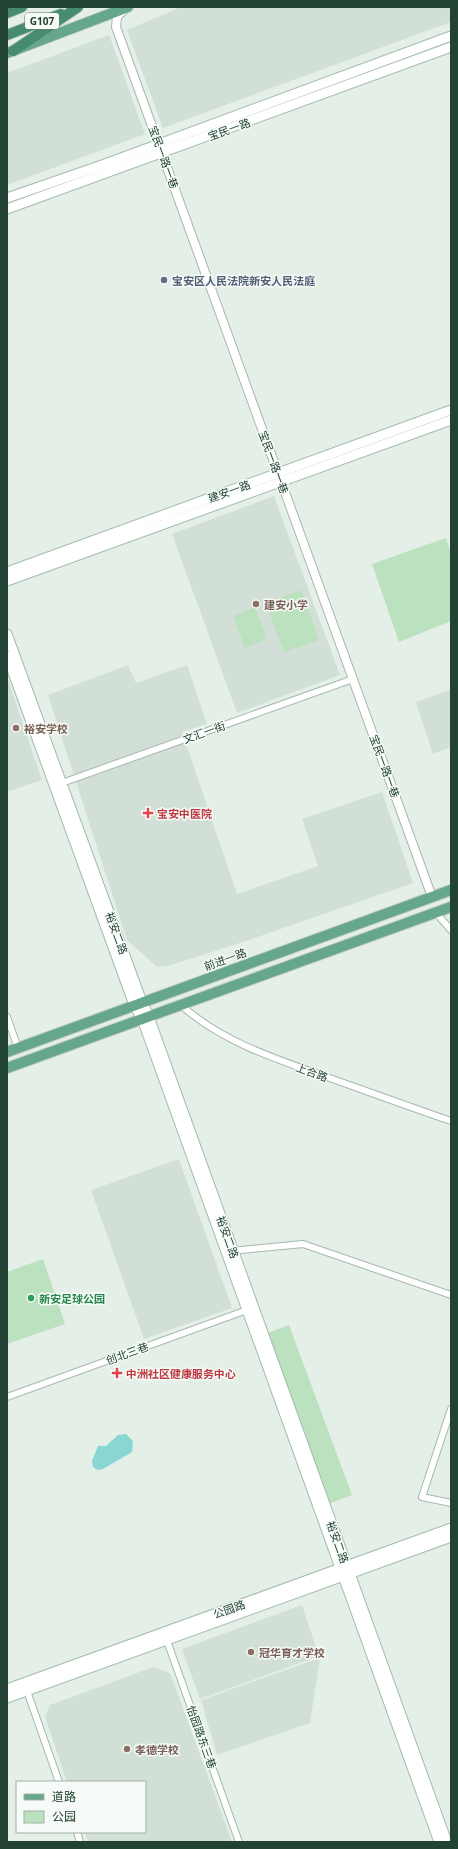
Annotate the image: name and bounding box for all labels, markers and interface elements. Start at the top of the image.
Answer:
road number: G107 [25,13,59,29]
street label: 宝民一路 [206,114,252,144]
street label: 宝民一路一巷 [146,123,182,191]
place label: 宝安区人民法院新安人民法庭 [172,273,315,288]
marker: 宝安区人民法院新安人民法庭 [159,275,169,285]
street label: 宝民一路一巷 [256,428,292,496]
street label: 建安一路 [206,476,252,506]
place label: 建安小学 [264,597,308,612]
marker: 建安小学 [251,599,261,609]
street label: 文汇一街 [181,717,227,747]
place label: 裕安学校 [24,721,68,736]
marker: 裕安学校 [11,723,21,733]
street label: 宝民一路一巷 [367,732,403,800]
place label: 宝安中医院 [157,806,212,821]
marker: 宝安中医院 [142,807,154,819]
street label: 裕安二路 [102,910,132,956]
street label: 前进一路 [202,944,248,974]
street label: 上合路 [294,1059,330,1085]
street label: 裕安二路 [213,1214,243,1260]
place label: 新安足球公园 [39,1291,105,1306]
marker: 新安足球公园 [26,1293,36,1303]
street label: 创北三巷 [104,1338,150,1368]
place label: 中洲社区健康服务中心 [126,1366,236,1381]
marker: 中洲社区健康服务中心 [111,1367,123,1379]
street label: 裕安二路 [323,1519,353,1565]
street label: 公园路 [211,1596,247,1622]
place label: 冠华育才学校 [259,1645,325,1660]
marker: 冠华育才学校 [246,1647,256,1657]
street label: 怡园路东三巷 [184,1703,220,1771]
place label: 孝德学校 [135,1742,179,1757]
marker: 孝德学校 [122,1744,132,1754]
legend [16,1781,146,1833]
text: 道路 [52,1788,76,1805]
text: 公园 [52,1808,76,1825]

